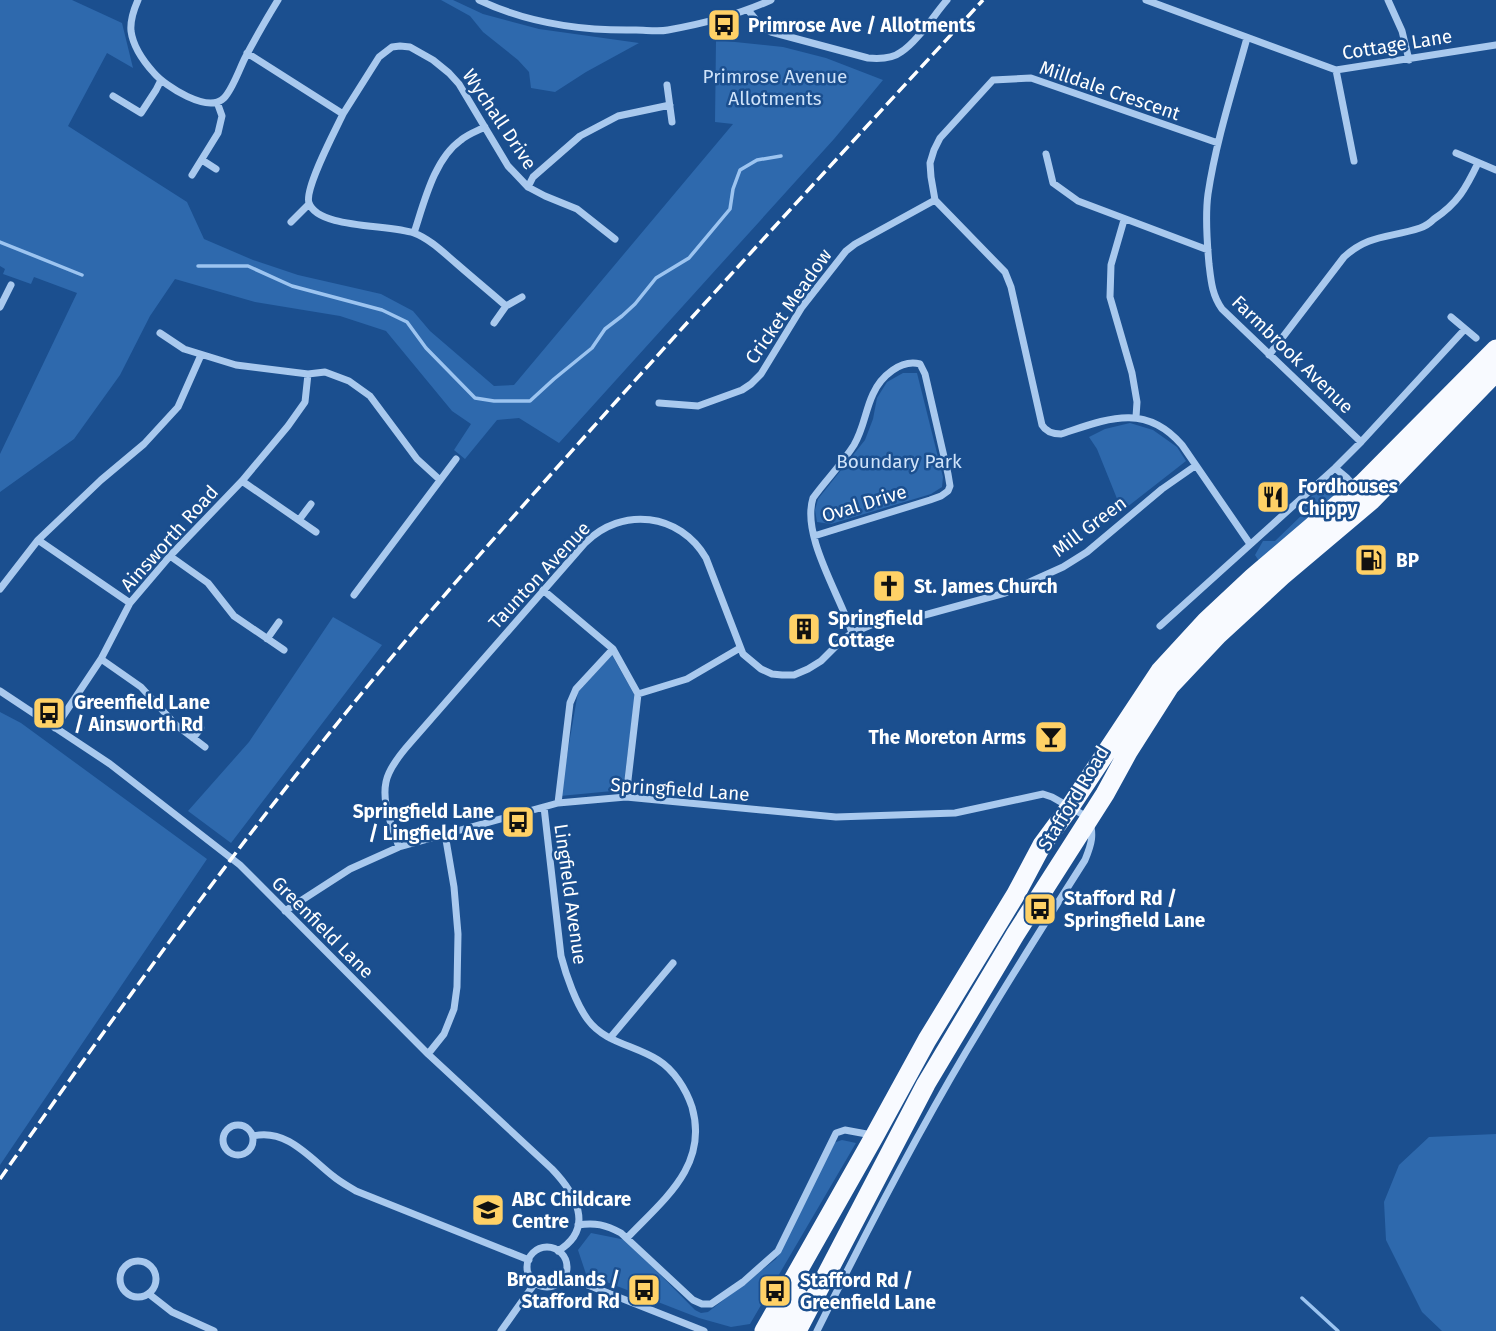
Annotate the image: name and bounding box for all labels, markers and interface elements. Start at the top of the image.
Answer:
bus stop icon: Primrose Ave / Allotments [705,6,743,44]
place label: Primrose Ave / Allotments [748,14,975,37]
street label: Cottage Lane [1340,24,1454,65]
street label: Milldale Crescent [1037,56,1183,125]
street label: Wychall Drive [458,65,542,174]
park label: Primrose Avenue Allotments [703,65,847,110]
street label: Cricket Meadow [740,244,837,368]
street label: Farmbrook Avenue [1227,290,1358,418]
park label: Boundary Park [836,450,962,473]
place label: Fordhouses Chippy [1298,475,1398,520]
restaurant icon: Fordhouses Chippy [1254,478,1292,516]
street label: Ainsworth Road [116,480,223,596]
street label: Oval Drive [819,480,909,527]
street label: Mill Green [1048,491,1131,562]
street label: Taunton Avenue [484,517,595,634]
fuel station icon: BP [1352,541,1390,579]
place label: BP [1396,549,1419,572]
church icon: St. James Church [870,567,908,605]
place label: St. James Church [914,575,1058,598]
place label: Springfield Cottage [828,607,923,652]
building icon: Springfield Cottage [785,610,823,648]
place label: Greenfield Lane / Ainsworth Rd [74,691,210,736]
bus stop icon: Greenfield Lane / Ainsworth Rd [30,694,68,732]
bar icon: The Moreton Arms [1032,718,1070,756]
place label: The Moreton Arms [869,726,1026,749]
street label: Stafford Road [1033,742,1114,855]
street label: Springfield Lane [610,773,750,806]
place label: Springfield Lane / Lingfield Ave [353,800,494,845]
bus stop icon: Springfield Lane / Lingfield Ave [499,803,537,841]
street label: Lingfield Avenue [549,822,592,966]
street label: Greenfield Lane [267,872,378,983]
place label: Stafford Rd / Springfield Lane [1064,887,1205,932]
bus stop icon: Stafford Rd / Springfield Lane [1021,890,1059,928]
place label: ABC Childcare Centre [511,1188,631,1233]
school or university icon: ABC Childcare Centre [469,1191,507,1229]
place label: Broadlands / Stafford Rd [507,1268,620,1313]
place label: Stafford Rd / Greenfield Lane [800,1269,936,1314]
bus stop icon: Broadlands / Stafford Rd [625,1271,663,1309]
bus stop icon: Stafford Rd / Greenfield Lane [756,1272,794,1310]

